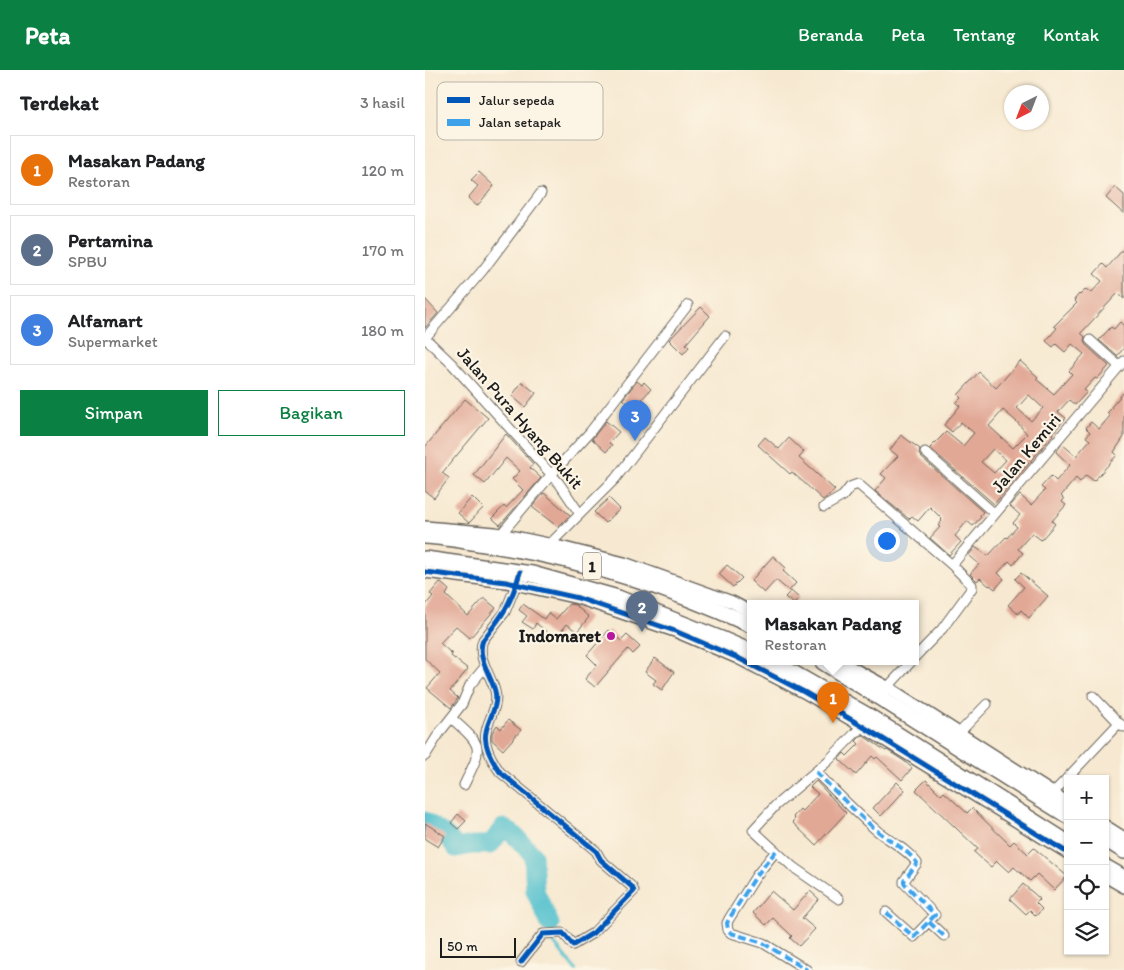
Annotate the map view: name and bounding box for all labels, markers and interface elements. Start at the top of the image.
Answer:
text: Peta [25,21,70,50]
text: Beranda [798,24,863,46]
text: Peta [891,24,925,46]
text: Tentang [953,24,1015,46]
text: Kontak [1043,24,1099,46]
legend [437,82,603,140]
north arrow [1004,85,1049,130]
text: Terdekat [20,90,99,115]
text: Jalur sepeda [479,92,554,109]
text: 3 hasil [360,93,405,112]
text: Jalan setapak [479,114,562,131]
text: Masakan Padang [68,149,205,172]
text: 1 [33,161,41,180]
text: 120 m [361,161,404,180]
text: Restoran [68,172,130,191]
text: Pertamina [68,229,153,252]
text: 2 [33,241,41,260]
text: 170 m [362,241,404,260]
text: SPBU [68,252,107,271]
text: Alfamart [68,309,143,332]
text: 3 [33,321,41,340]
text: 180 m [361,321,404,340]
text: Supermarket [68,332,158,351]
street label: Jalan Pura Hyang Bukit [452,342,588,494]
button: Simpan [20,390,208,436]
button: Bagikan [218,390,405,436]
pin: 3 [619,400,651,441]
street label: Jalan Kemiri [986,409,1066,497]
your location [874,528,900,554]
road number: 1 [583,552,601,580]
pin: 2 [626,591,658,632]
popup [747,600,919,665]
text: Masakan Padang [764,612,902,635]
place label: Indomaret [519,625,601,647]
marker: Indomaret [605,630,617,642]
text: Restoran [764,635,827,654]
pin: 1 [817,682,849,723]
map controls [1064,775,1109,955]
button: + [1064,775,1109,820]
button: − [1064,820,1109,865]
button: locate [1064,865,1109,910]
button: layers [1064,910,1109,955]
scale bar [440,935,516,958]
text: 50 m [447,938,478,955]

